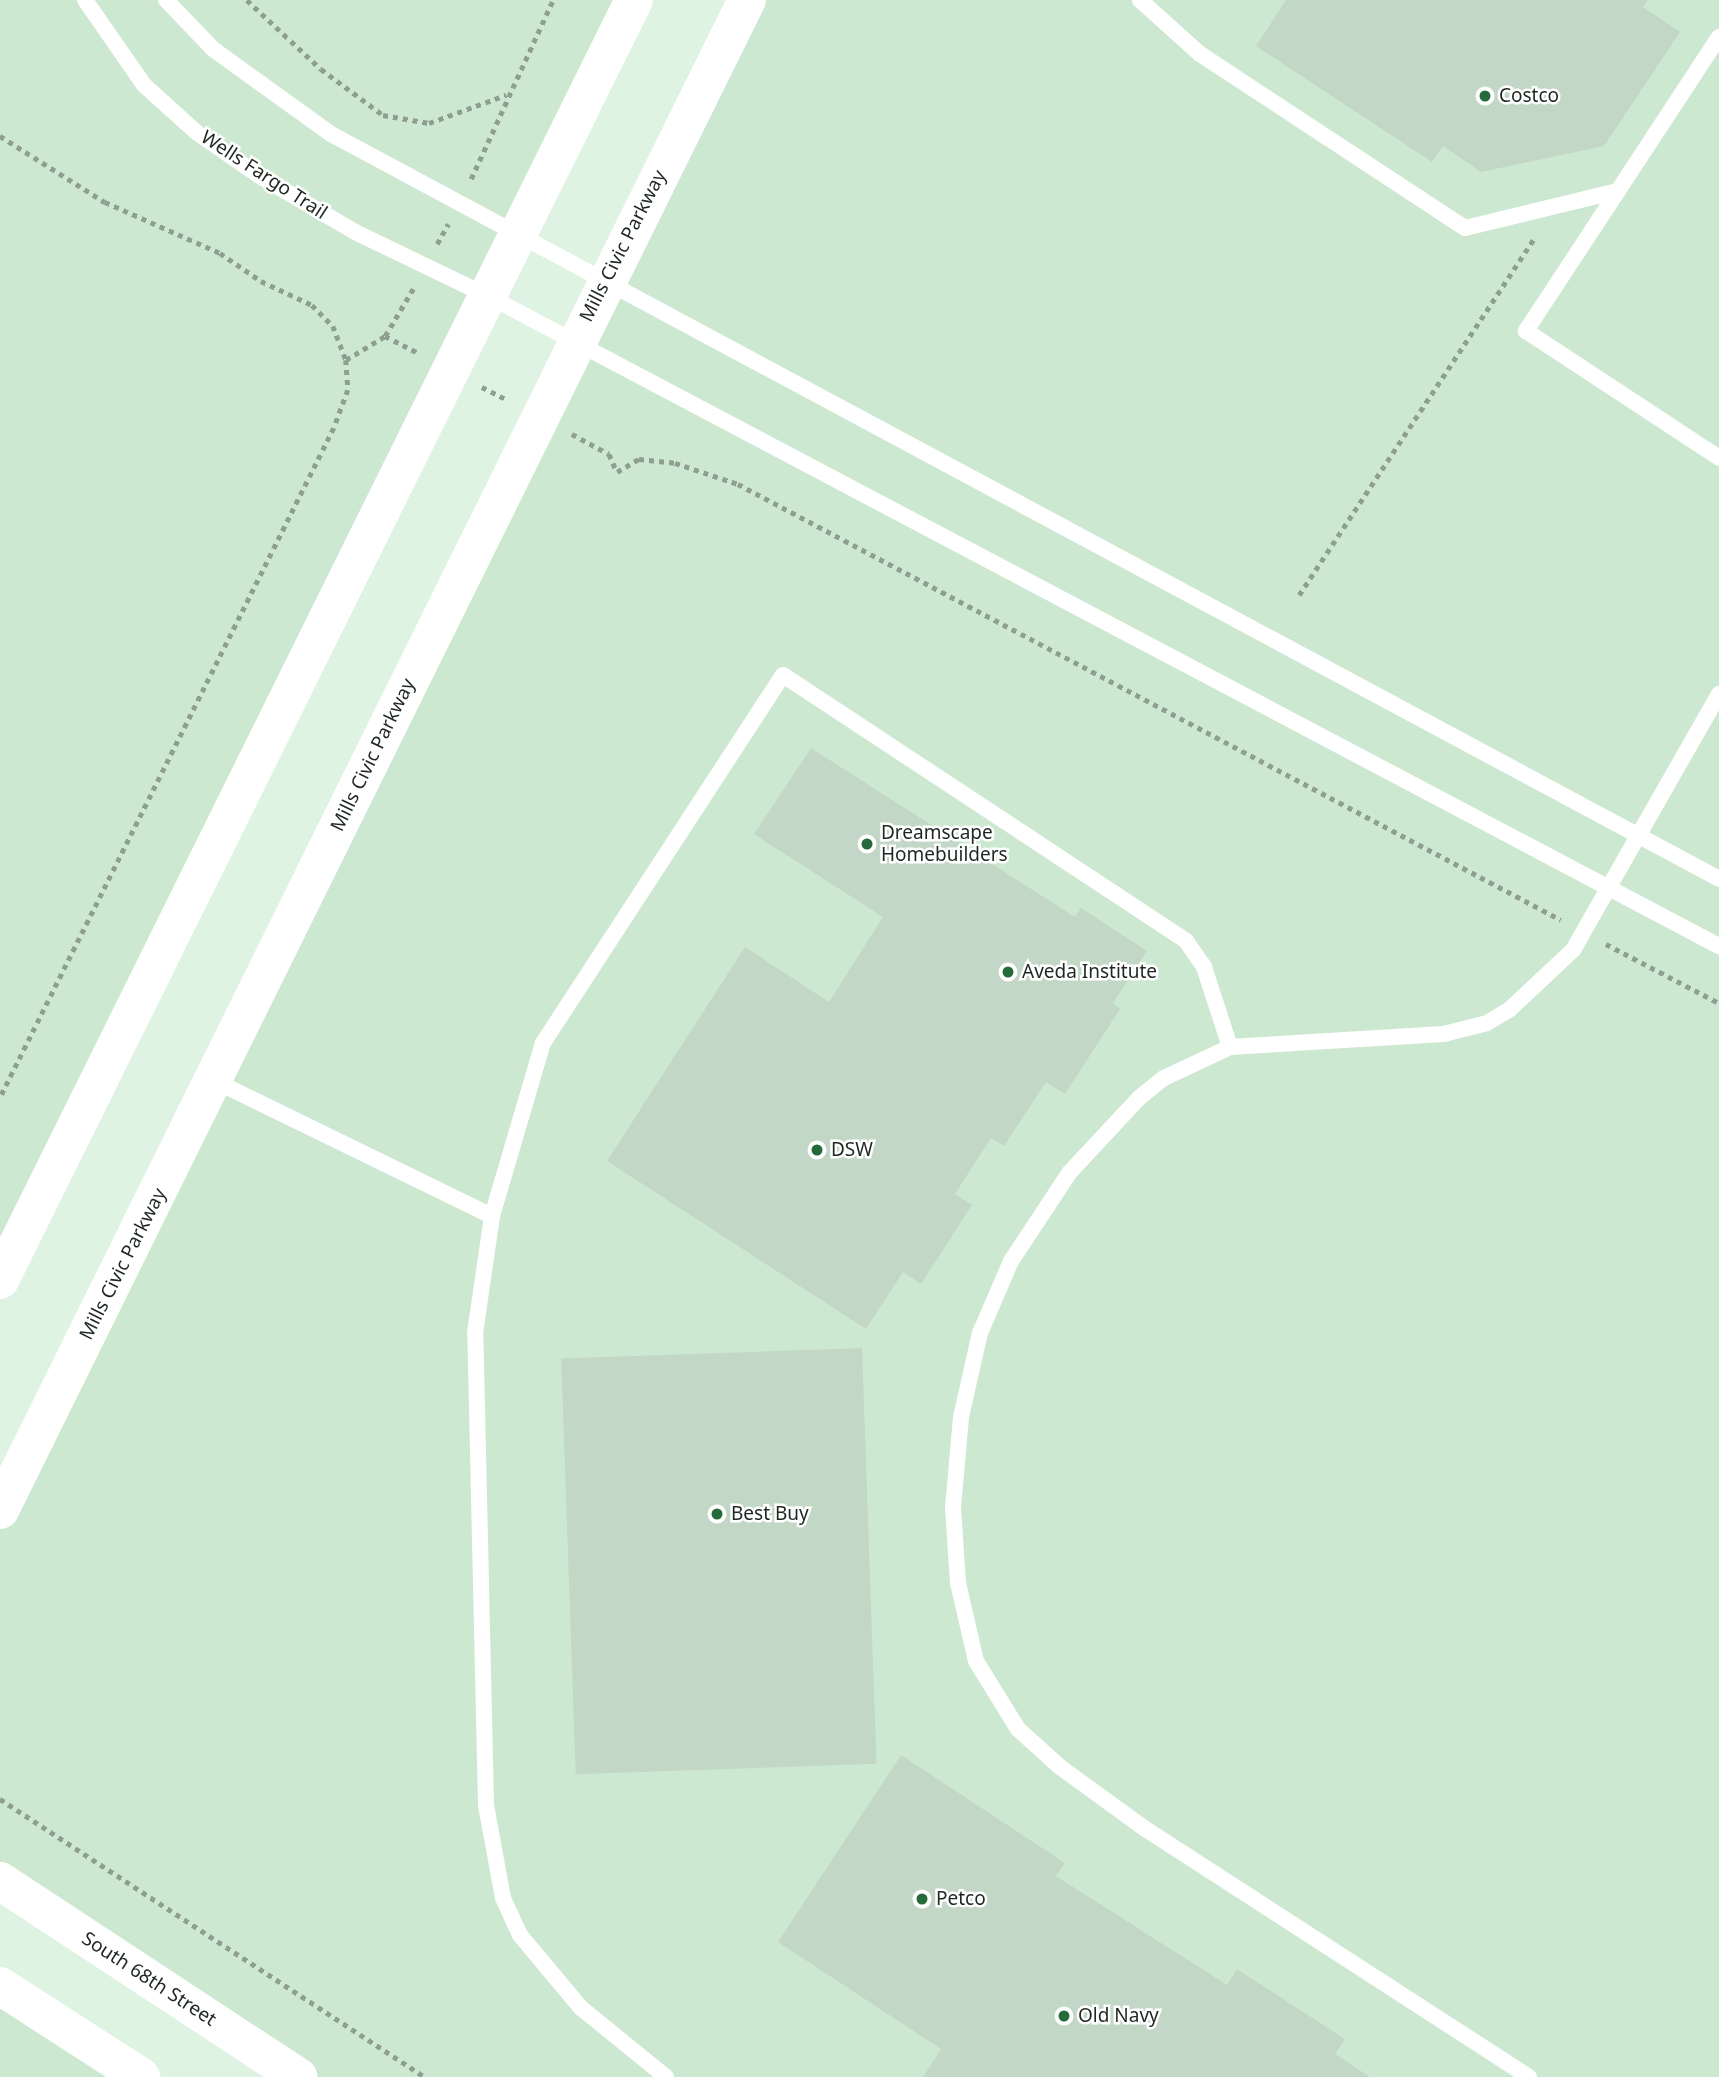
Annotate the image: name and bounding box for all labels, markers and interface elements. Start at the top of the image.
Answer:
place label: Costco [1499,85,1559,107]
marker: Costco [1477,88,1493,104]
street label: Wells Fargo Trail [197,126,331,224]
street label: Mills Civic Parkway [575,166,671,326]
street label: Mills Civic Parkway [326,675,420,835]
place label: Dreamscape Homebuilders [881,822,1008,866]
marker: Dreamscape Homebuilders [859,836,875,852]
place label: Aveda Institute [1022,961,1157,983]
marker: Aveda Institute [1000,964,1016,980]
place label: DSW [831,1139,873,1161]
marker: DSW [809,1142,825,1158]
street label: Mills Civic Parkway [75,1184,171,1344]
place label: Best Buy [731,1503,809,1525]
marker: Best Buy [709,1506,725,1522]
place label: Petco [936,1888,986,1910]
marker: Petco [914,1891,930,1907]
street label: South 68th Street [78,1927,220,2031]
place label: Old Navy [1078,2005,1159,2027]
marker: Old Navy [1056,2008,1072,2024]

